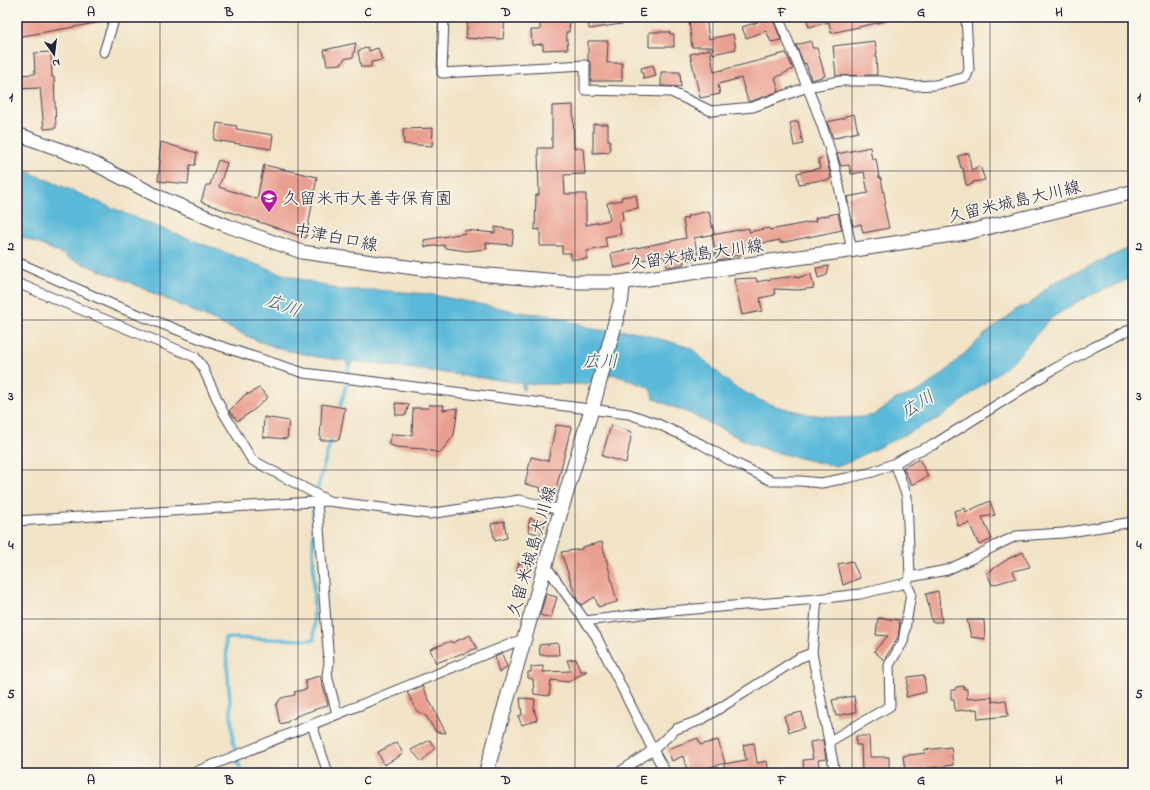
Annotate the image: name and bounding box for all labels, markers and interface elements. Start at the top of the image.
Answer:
text: A [87,3,95,22]
text: B [224,3,234,22]
text: C [364,3,372,22]
text: D [500,3,511,22]
text: E [640,3,648,22]
text: F [777,3,787,22]
text: G [917,3,925,22]
text: H [1055,3,1063,22]
north arrow [34,34,74,74]
text: N [51,54,62,71]
text: 1 [9,88,14,107]
text: 1 [1137,88,1142,107]
street label: 久留米城島大川線 [945,175,1083,230]
place label: 久留米市大善寺保育園 [282,187,452,212]
school or university icon: 久留米市大善寺保育園 [259,188,279,213]
street label: 中津白口線 [292,218,380,259]
street label: 久留米城島大川線 [627,234,765,277]
text: 2 [7,237,15,256]
text: 2 [1135,237,1143,256]
water label: 広川 [261,289,304,325]
water label: 広川 [582,350,618,376]
water label: 広川 [896,385,940,426]
text: 3 [7,387,14,406]
text: 3 [1135,387,1142,406]
street label: 久留米城島大川線 [502,483,563,620]
text: 4 [7,536,14,555]
text: 4 [1135,536,1142,555]
text: 5 [7,685,15,704]
text: 5 [1135,685,1143,704]
text: A [87,771,95,790]
text: B [224,771,234,790]
text: C [364,771,372,790]
text: D [500,771,511,790]
text: E [640,771,648,790]
text: F [777,771,787,790]
text: G [917,771,925,790]
text: H [1055,771,1063,790]

